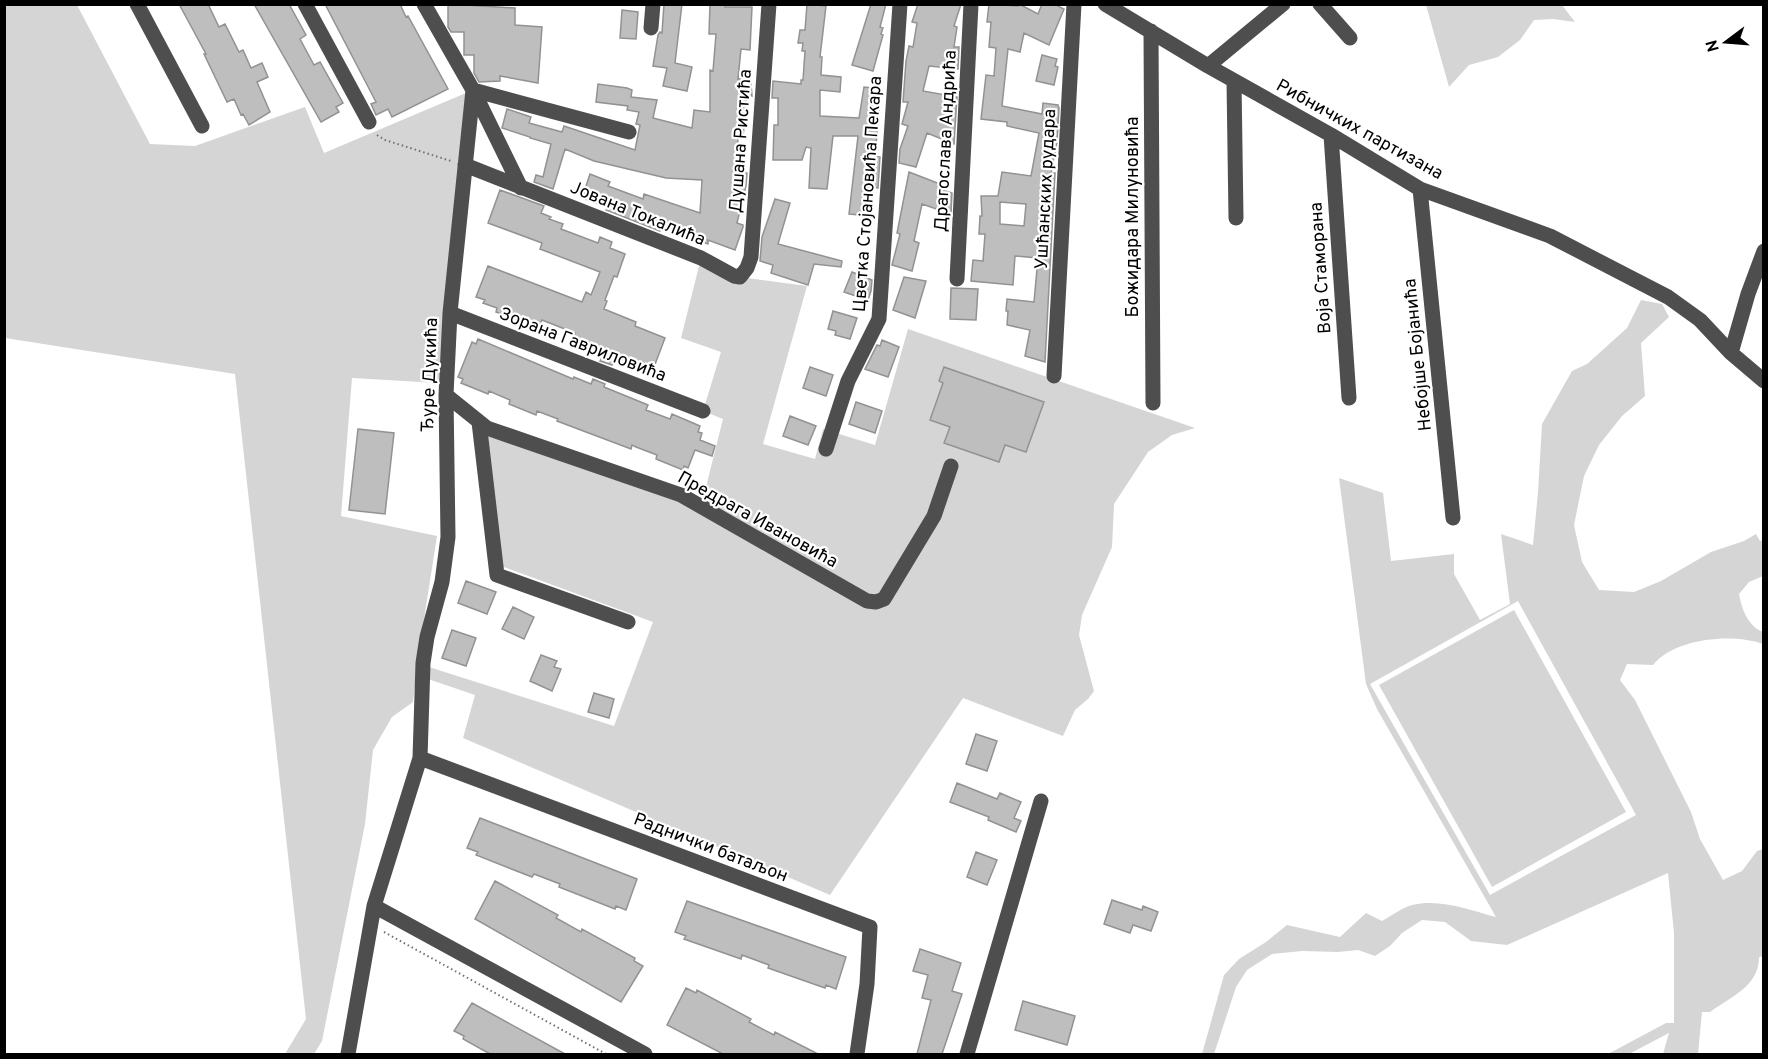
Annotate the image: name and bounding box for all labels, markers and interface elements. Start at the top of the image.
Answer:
north arrow [1696,12,1756,72]
text: N [1702,37,1725,54]
street label: Драгослава Андрића [930,49,963,233]
street label: Душана Ристића [725,69,758,214]
street label: Цветка Стојановића Пекара [849,75,888,313]
street label: Рибничких партизана [1272,75,1447,186]
street label: Ушћанских рудара [1031,108,1062,270]
street label: Божидара Милуновића [1122,117,1145,318]
street label: Јована Токалића [566,177,708,252]
street label: Воја Стаморана [1305,201,1338,335]
street label: Небојше Бојанића [1399,277,1438,432]
street label: Зорана Гавриловића [495,303,669,388]
street label: Ђуре Дукића [417,317,444,433]
street label: Предрага Ивановића [673,467,841,574]
street label: Раднички батаљон [630,808,791,888]

